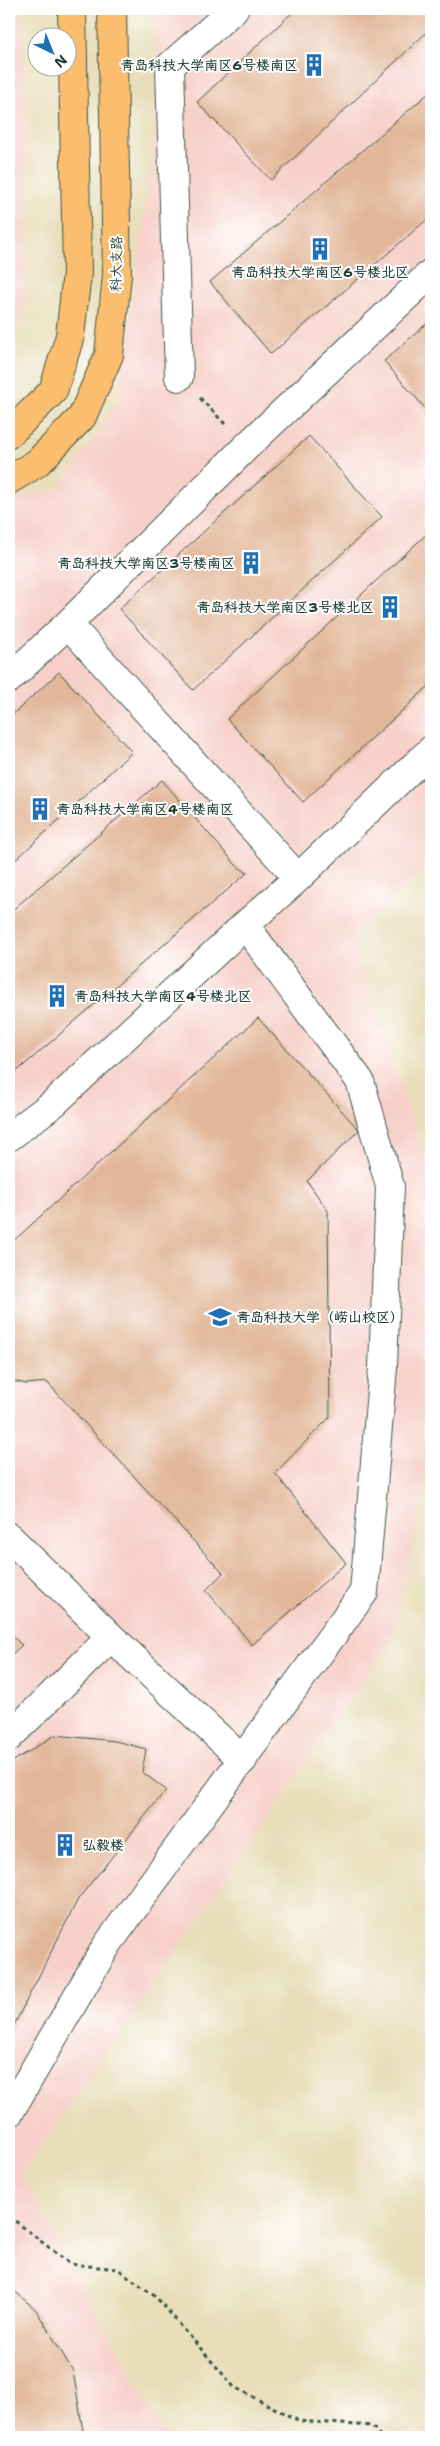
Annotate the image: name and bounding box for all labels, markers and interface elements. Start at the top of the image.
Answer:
north arrow [28,28,78,78]
text: N [51,51,71,72]
building icon: 青岛科技大学南区6号楼南区 [301,52,327,78]
place label: 青岛科技大学南区6号楼南区 [120,56,298,74]
street label: 科大支路 [107,236,125,292]
building icon: 青岛科技大学南区6号楼北区 [307,236,333,262]
place label: 青岛科技大学南区6号楼北区 [231,263,409,281]
building icon: 青岛科技大学南区3号楼南区 [238,550,264,576]
place label: 青岛科技大学南区3号楼南区 [57,554,235,572]
building icon: 青岛科技大学南区3号楼北区 [377,594,403,620]
place label: 青岛科技大学南区3号楼北区 [196,598,374,616]
building icon: 青岛科技大学南区4号楼南区 [27,796,53,822]
place label: 青岛科技大学南区4号楼南区 [56,800,234,818]
building icon: 青岛科技大学南区4号楼北区 [44,983,70,1009]
place label: 青岛科技大学南区4号楼北区 [74,987,252,1005]
school or university icon: 青岛科技大学（崂山校区） [207,1304,233,1330]
place label: 青岛科技大学（崂山校区） [236,1308,404,1326]
building icon: 弘毅楼 [52,1832,78,1858]
place label: 弘毅楼 [82,1836,124,1854]

